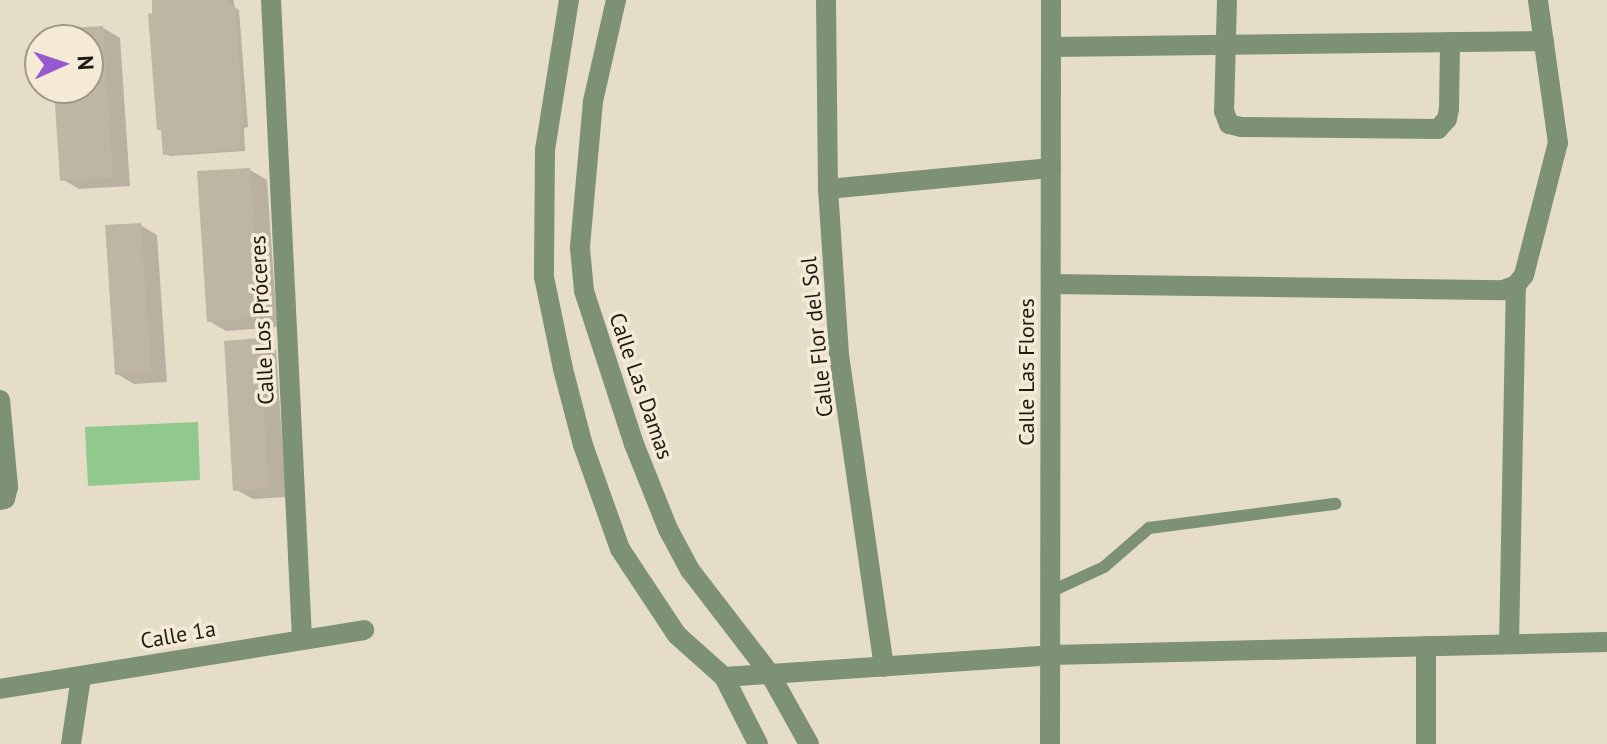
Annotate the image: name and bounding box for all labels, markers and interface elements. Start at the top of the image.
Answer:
north arrow [24,24,104,104]
text: N [72,55,100,71]
street label: Calle Los Próceres [244,235,280,405]
street label: Calle Flor del Sol [795,255,839,419]
street label: Calle Las Flores [1014,298,1040,446]
street label: Calle Las Damas [604,309,678,463]
street label: Calle 1a [138,615,218,655]

